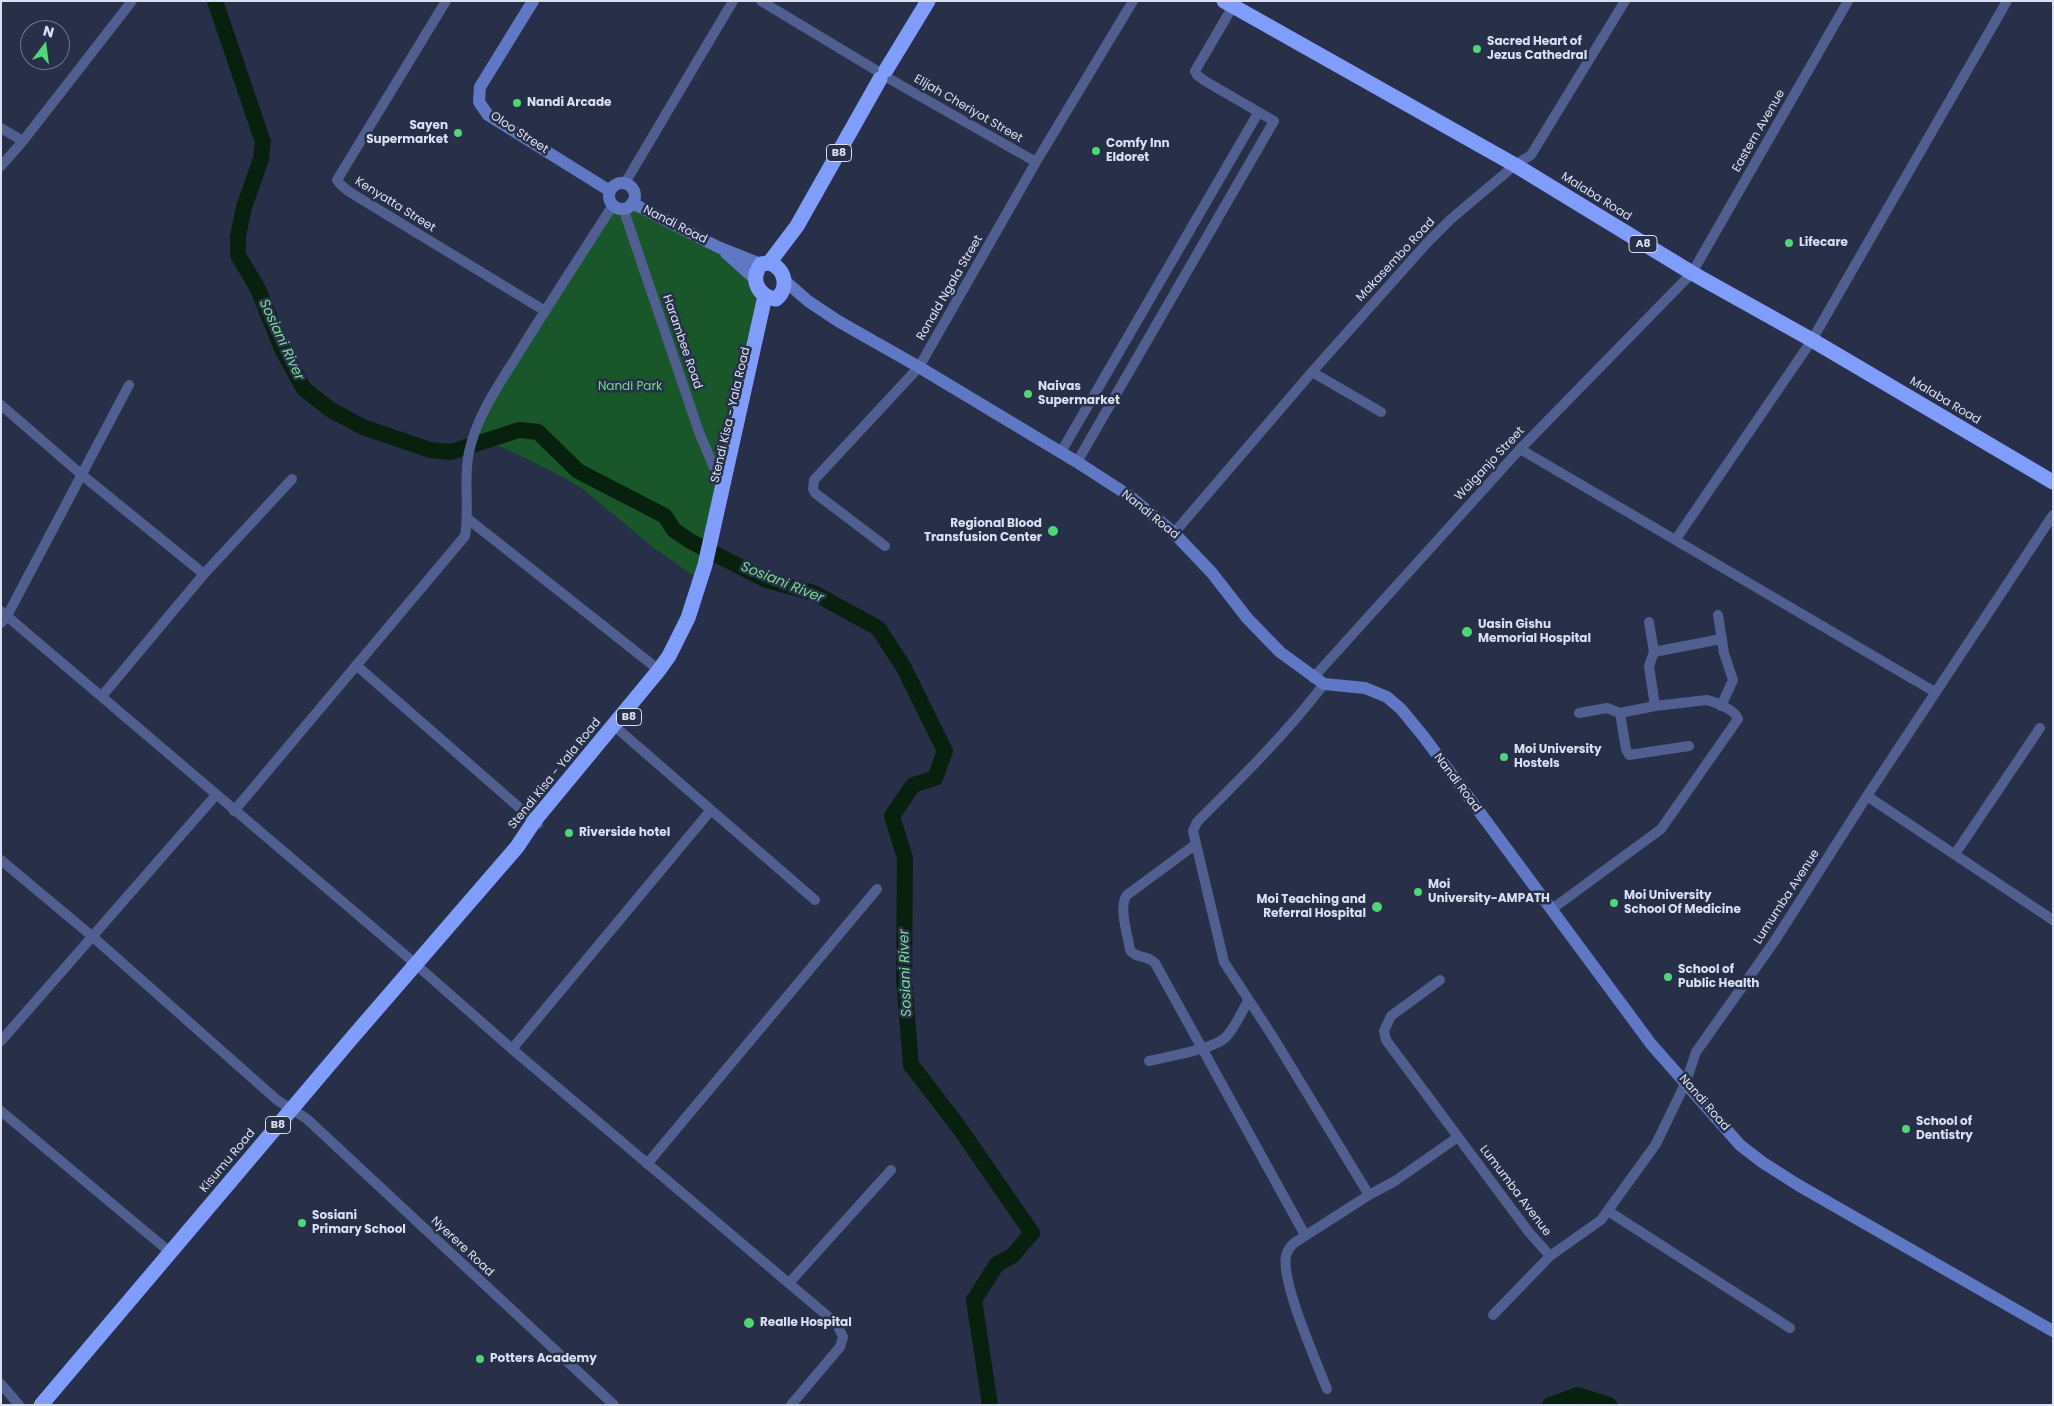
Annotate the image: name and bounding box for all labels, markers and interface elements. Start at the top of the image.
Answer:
north arrow [20,20,70,70]
text: N [41,20,56,42]
place label: Sacred Heart of Jezus Cathedral [1487,35,1587,63]
marker: Sacred Heart of Jezus Cathedral [1471,43,1483,55]
street label: Elijah Cheriyot Street [911,72,1025,146]
street label: Eastern Avenue [1730,87,1788,175]
place label: Nandi Arcade [527,96,611,110]
marker: Nandi Arcade [511,97,523,109]
street label: Oloo Street [487,109,551,157]
place label: Sayen Supermarket [366,119,448,147]
marker: Sayen Supermarket [452,127,464,139]
place label: Comfy Inn Eldoret [1106,137,1170,165]
road number: B8 [826,144,852,162]
marker: Comfy Inn Eldoret [1090,145,1102,157]
street label: Malaba Road [1558,170,1634,224]
street label: Kenyatta Street [352,174,438,236]
street label: Nandi Road [641,203,709,247]
street label: Makasembo Road [1354,215,1438,305]
street label: Ronald Ngala Street [914,233,986,343]
road number: A8 [1629,235,1657,252]
place label: Lifecare [1799,236,1848,250]
marker: Lifecare [1783,237,1795,249]
street label: Harambee Road [659,293,705,391]
water label: Sosiani River [255,297,307,383]
street label: Stendi Kisa - Yala Road [708,346,754,484]
street label: Malaba Road [1907,374,1983,428]
park label: Nandi Park [598,380,662,394]
place label: Naivas Supermarket [1038,380,1120,408]
marker: Naivas Supermarket [1022,388,1034,400]
street label: Waiganjo Street [1452,424,1528,504]
street label: Nandi Road [1118,487,1182,543]
place label: Regional Blood Transfusion Center [924,517,1042,545]
marker: Regional Blood Transfusion Center [1046,524,1060,538]
water label: Sosiani River [738,559,826,607]
place label: Uasin Gishu Memorial Hospital [1478,618,1591,646]
marker: Uasin Gishu Memorial Hospital [1460,625,1474,639]
road number: B8 [616,709,642,726]
street label: Stendi Kisa - Yala Road [506,715,604,833]
place label: Moi University Hostels [1514,743,1602,771]
street label: Nandi Road [1430,751,1484,815]
marker: Moi University Hostels [1498,751,1510,763]
place label: Riverside hotel [579,826,670,840]
marker: Riverside hotel [563,827,575,839]
street label: Lumumba Avenue [1751,847,1823,947]
place label: Moi University-AMPATH [1428,878,1550,906]
marker: Moi University-AMPATH [1412,886,1424,898]
place label: Moi University School Of Medicine [1624,889,1741,917]
place label: Moi Teaching and Referral Hospital [1257,893,1366,921]
marker: Moi University School Of Medicine [1608,897,1620,909]
marker: Moi Teaching and Referral Hospital [1370,900,1384,914]
water label: Sosiani River [896,929,916,1017]
place label: School of Public Health [1678,963,1759,991]
marker: School of Public Health [1662,971,1674,983]
street label: Nandi Road [1676,1072,1732,1134]
place label: School of Dentistry [1916,1115,1973,1143]
road number: B8 [266,1116,290,1134]
marker: School of Dentistry [1900,1123,1912,1135]
street label: Kisumu Road [197,1126,259,1196]
street label: Lumumba Avenue [1476,1143,1554,1239]
place label: Sosiani Primary School [312,1209,406,1237]
street label: Nyerere Road [428,1214,496,1280]
marker: Sosiani Primary School [296,1217,308,1229]
marker: Realle Hospital [742,1316,756,1330]
place label: Realle Hospital [760,1316,852,1330]
place label: Potters Academy [490,1352,597,1366]
marker: Potters Academy [474,1353,486,1365]

